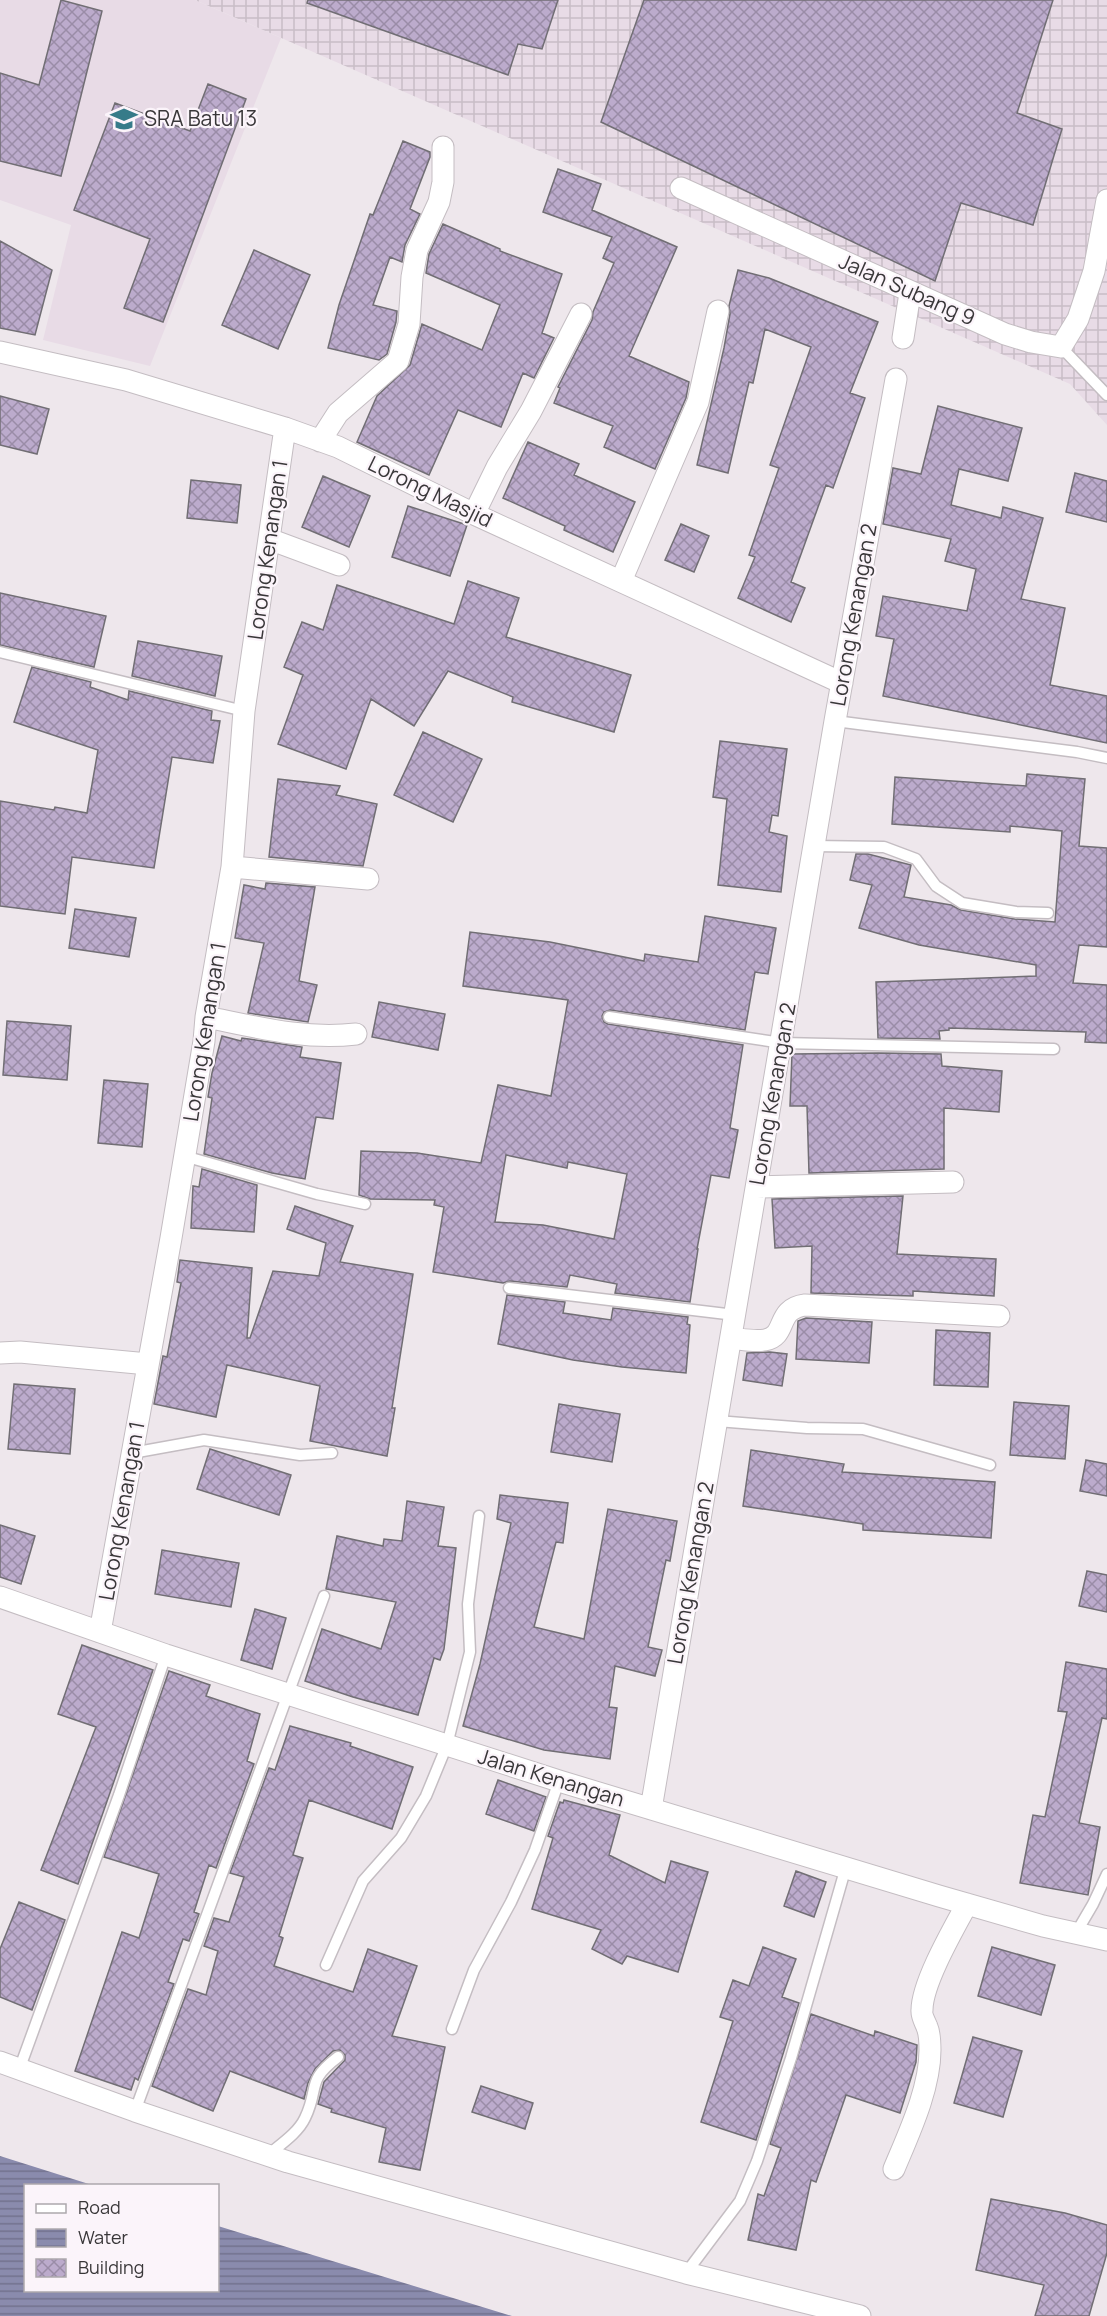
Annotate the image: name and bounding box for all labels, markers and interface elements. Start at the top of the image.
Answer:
school or university icon: SRA Batu 13 [109,104,139,134]
place label: SRA Batu 13 [144,104,257,132]
street label: Jalan Subang 9 [835,247,980,332]
street label: Lorong Masjid [364,449,497,533]
street label: Lorong Kenangan 1 [241,458,293,642]
street label: Lorong Kenangan 2 [823,521,883,708]
street label: Lorong Kenangan 1 [176,940,232,1124]
street label: Lorong Kenangan 2 [742,1000,802,1187]
street label: Lorong Kenangan 1 [91,1419,151,1602]
street label: Lorong Kenangan 2 [660,1479,720,1666]
street label: Jalan Kenangan [475,1742,628,1813]
legend [24,2184,219,2292]
text: Road [78,2195,121,2219]
text: Water [78,2225,128,2249]
text: Building [78,2255,144,2279]

